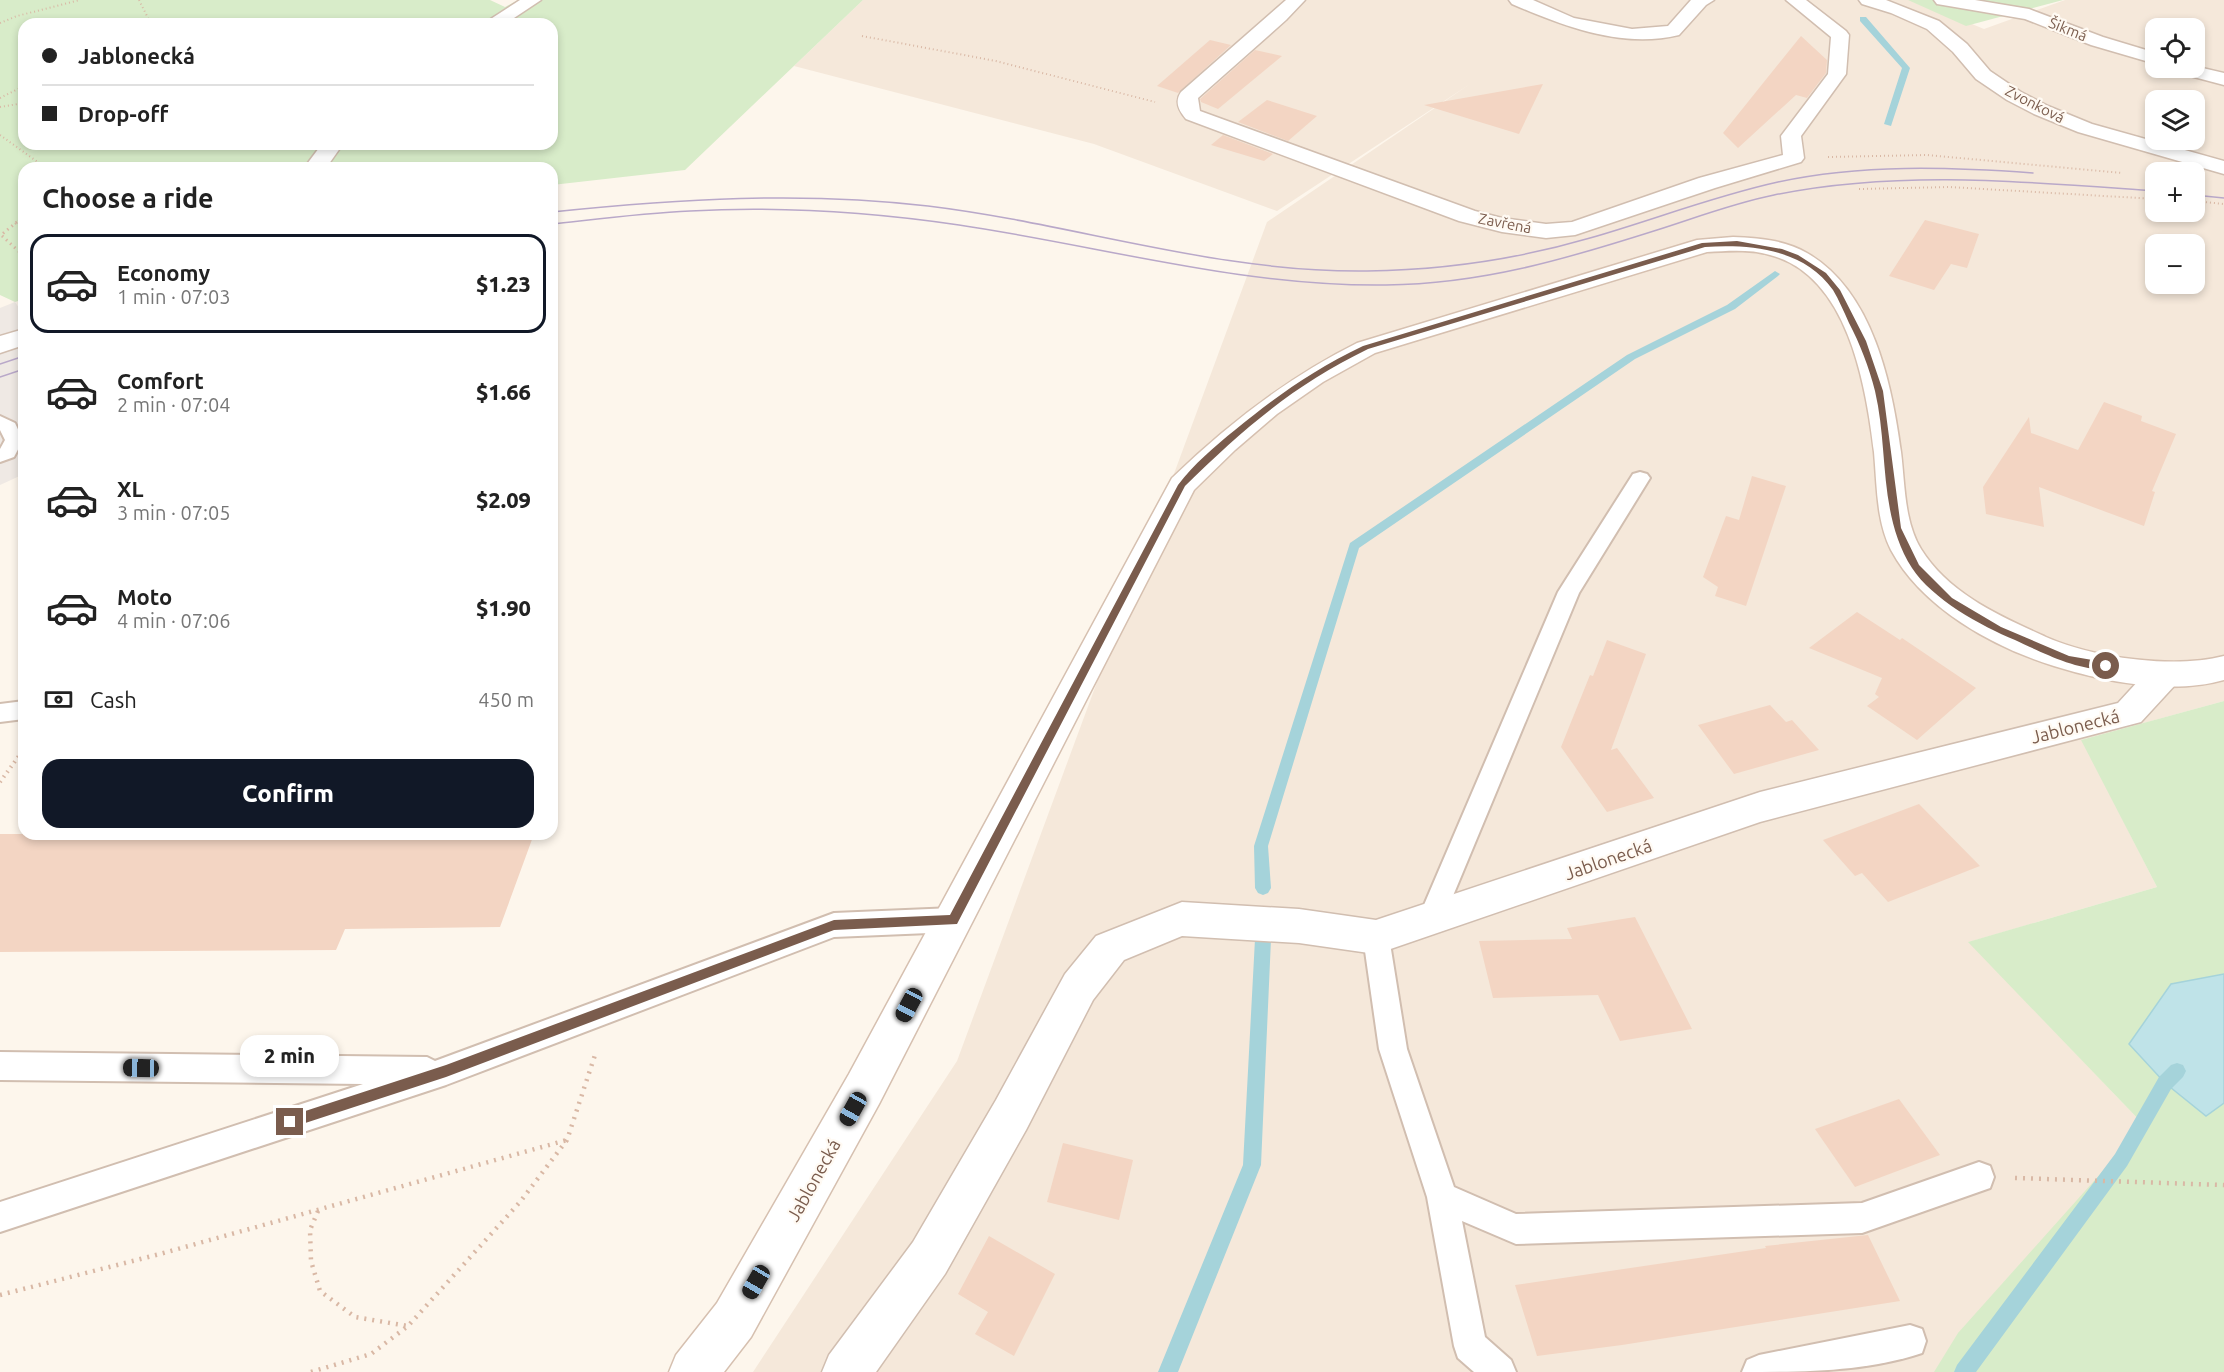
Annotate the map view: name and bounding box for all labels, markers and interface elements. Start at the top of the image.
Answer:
street label: Šikmá [2046,14,2090,44]
map controls [2145,18,2205,294]
button: locate [2145,18,2205,78]
text: Jablonecká [78,43,195,68]
street label: Zvonková [2003,82,2067,126]
button: layers [2145,90,2205,150]
text: Drop-off [78,101,168,126]
button: + [2145,162,2205,222]
text: Choose a ride [42,183,214,213]
street label: Zavřená [1477,210,1533,236]
button: − [2145,234,2205,294]
icon: car [45,257,99,311]
text: Economy [117,260,210,285]
text: $1.23 [476,271,531,296]
text: 1 min · 07:03 [117,285,231,308]
icon: car [45,365,99,419]
text: Comfort [117,368,204,393]
text: $1.66 [476,379,531,404]
text: 2 min · 07:04 [117,393,231,416]
icon: car [45,473,99,527]
text: XL [117,476,144,501]
text: $2.09 [476,487,531,512]
text: 3 min · 07:05 [117,501,231,524]
icon: car [45,581,99,635]
text: Moto [117,584,172,609]
text: $1.90 [476,595,531,620]
text: 4 min · 07:06 [117,609,231,632]
route start [2092,652,2119,679]
icon: cash [42,683,75,716]
text: Cash [90,687,137,712]
text: 450 m [478,688,534,711]
street label: Jablonecká [2029,705,2121,747]
button: Confirm [42,759,534,828]
street label: Jablonecká [1562,835,1654,883]
car [893,985,925,1025]
callout: 2 min [240,1035,340,1077]
text: 2 min [264,1044,315,1067]
car [123,1059,159,1077]
car [836,1089,870,1129]
route end [276,1108,303,1135]
street label: Jablonecká [782,1135,844,1225]
car [739,1262,773,1302]

